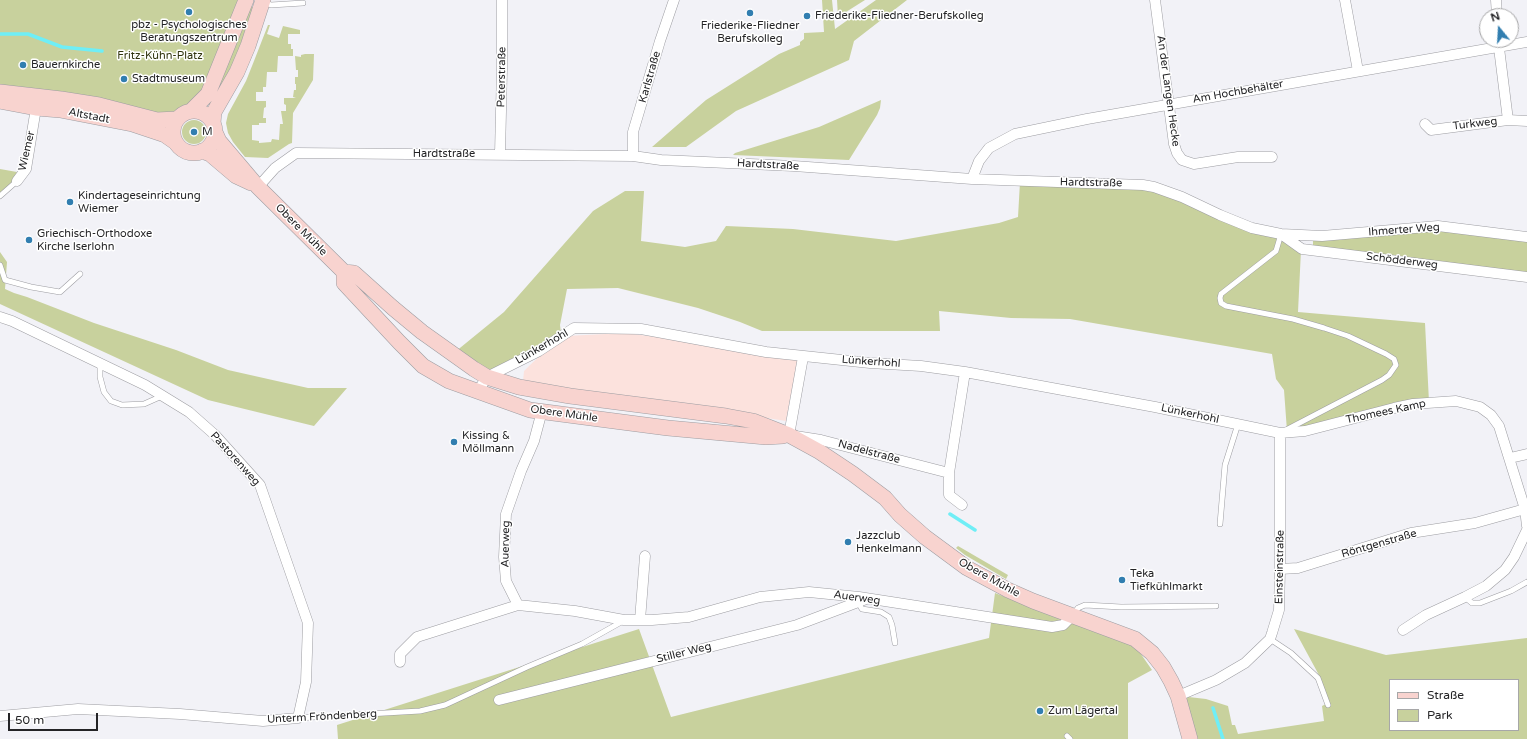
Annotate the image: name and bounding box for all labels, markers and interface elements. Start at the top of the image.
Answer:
marker: pbz - Psychologisches Beratungszentrum [184,7,194,17]
marker: Friederike-Fliedner Berufskolleg [745,8,755,18]
north arrow [1479,8,1519,48]
place label: Friederike-Fliedner-Berufskolleg [815,9,984,23]
text: N [1489,10,1502,25]
marker: Friederike-Fliedner-Berufskolleg [802,11,812,21]
place label: pbz - Psychologisches Beratungszentrum [131,18,247,44]
place label: Friederike-Fliedner Berufskolleg [701,19,799,45]
street label: An der Langen Hecke [1154,35,1182,147]
street label: Peterstraße [495,47,509,107]
park label: Fritz-Kühn-Platz [117,49,203,63]
street label: Karlstraße [636,50,664,104]
place label: Bauernkirche [31,58,100,72]
marker: Bauernkirche [18,60,28,70]
place label: Stadtmuseum [132,72,205,86]
marker: Stadtmuseum [119,74,129,84]
street label: Am Hochbehälter [1192,78,1284,106]
street label: Altstadt [67,106,111,126]
street label: Turkweg [1452,115,1498,133]
place label: M [202,125,213,139]
marker: M [189,127,199,137]
street label: Wiemer [16,130,38,172]
street label: Hardtstraße [413,147,475,161]
street label: Hardtstraße [736,157,800,173]
street label: Hardtstraße [1060,176,1122,190]
place label: Kindertageseinrichtung Wiemer [78,189,201,215]
marker: Kindertageseinrichtung Wiemer [65,197,75,207]
street label: Obere Mühle [272,201,330,259]
street label: Ihmerter Weg [1368,221,1440,239]
place label: Griechisch-Orthodoxe Kirche Iserlohn [37,227,152,253]
marker: Griechisch-Orthodoxe Kirche Iserlohn [24,235,34,245]
street label: Schödderweg [1365,250,1439,272]
street label: Lünkerhohl [513,327,571,367]
street label: Lünkerhohl [841,353,901,371]
street label: Thomees Kamp [1345,397,1427,427]
street label: Lünkerhohl [1160,401,1220,427]
street label: Obere Mühle [529,403,599,425]
street label: Pastorenweg [207,429,263,489]
place label: Kissing & Möllmann [462,429,514,455]
marker: Kissing & Möllmann [449,437,459,447]
street label: Nadelstraße [837,437,901,467]
street label: Auerweg [499,520,513,568]
street label: Röntgenstraße [1340,527,1418,561]
place label: Jazzclub Henkelmann [856,529,922,555]
street label: Einsteinstraße [1273,530,1287,604]
marker: Jazzclub Henkelmann [843,537,853,547]
street label: Obere Mühle [956,556,1022,600]
place label: Teka Tiefkühlmarkt [1130,567,1203,593]
marker: Teka Tiefkühlmarkt [1117,575,1127,585]
street label: Auerweg [833,588,881,608]
street label: Stiller Weg [655,640,713,666]
legend [1389,679,1519,731]
text: Straße [1427,688,1464,702]
place label: Zum Lägertal [1048,704,1118,718]
scale bar [10,705,100,731]
marker: Zum Lägertal [1035,706,1045,716]
street label: Unterm Fröndenberg [267,708,377,726]
text: Park [1427,708,1453,722]
text: 50 m [15,713,44,727]

